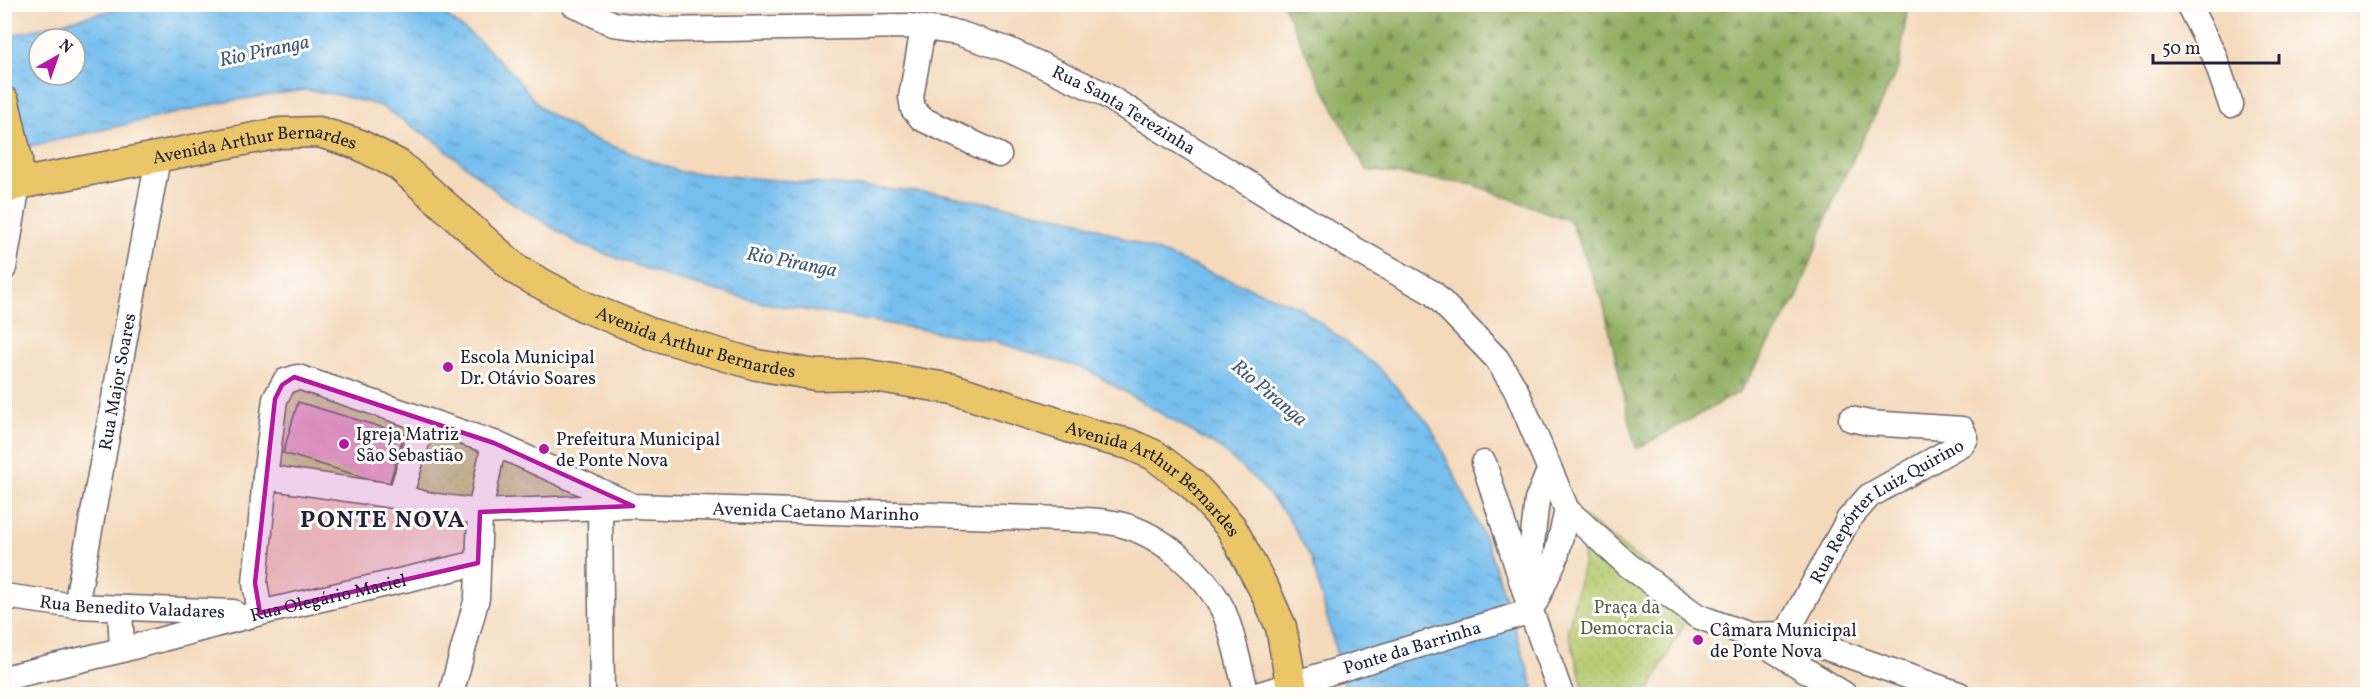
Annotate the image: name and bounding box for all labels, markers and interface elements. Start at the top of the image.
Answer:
north arrow [27,27,87,87]
scale bar [2153,27,2279,65]
water label: Rio Piranga [217,29,312,75]
text: N [54,35,77,59]
text: 50 m [2162,37,2201,62]
street label: Rua Santa Terezinha [1047,60,1200,162]
street label: Avenida Arthur Bernardes [151,120,360,172]
water label: Rio Piranga [744,240,839,285]
street label: Avenida Arthur Bernardes [592,302,797,385]
street label: Rua Major Soares [94,311,143,453]
place label: Escola Municipal Dr. Otávio Soares [460,346,596,392]
water label: Rio Piranga [1225,353,1313,434]
marker: Escola Municipal Dr. Otávio Soares [441,360,455,374]
street label: Avenida Arthur Bernardes [1062,416,1245,542]
place label: Igreja Matriz São Sebastião [356,423,463,469]
place label: Prefeitura Municipal de Ponte Nova [556,428,720,474]
street label: Rua Repórter Luiz Quirino [1805,434,1969,589]
marker: Igreja Matriz São Sebastião [337,437,351,451]
marker: Prefeitura Municipal de Ponte Nova [537,442,551,456]
street label: Avenida Caetano Marinho [712,497,919,529]
district label: PONTE NOVA [300,504,466,538]
street label: Rua Olegário Maciel [248,569,409,629]
street label: Rua Benedito Valadares [38,590,225,626]
park label: Praça da Democracia [1580,596,1674,642]
street label: Ponte da Barrinha [1341,616,1484,682]
place label: Câmara Municipal de Ponte Nova [1710,619,1857,665]
marker: Câmara Municipal de Ponte Nova [1691,633,1705,647]

